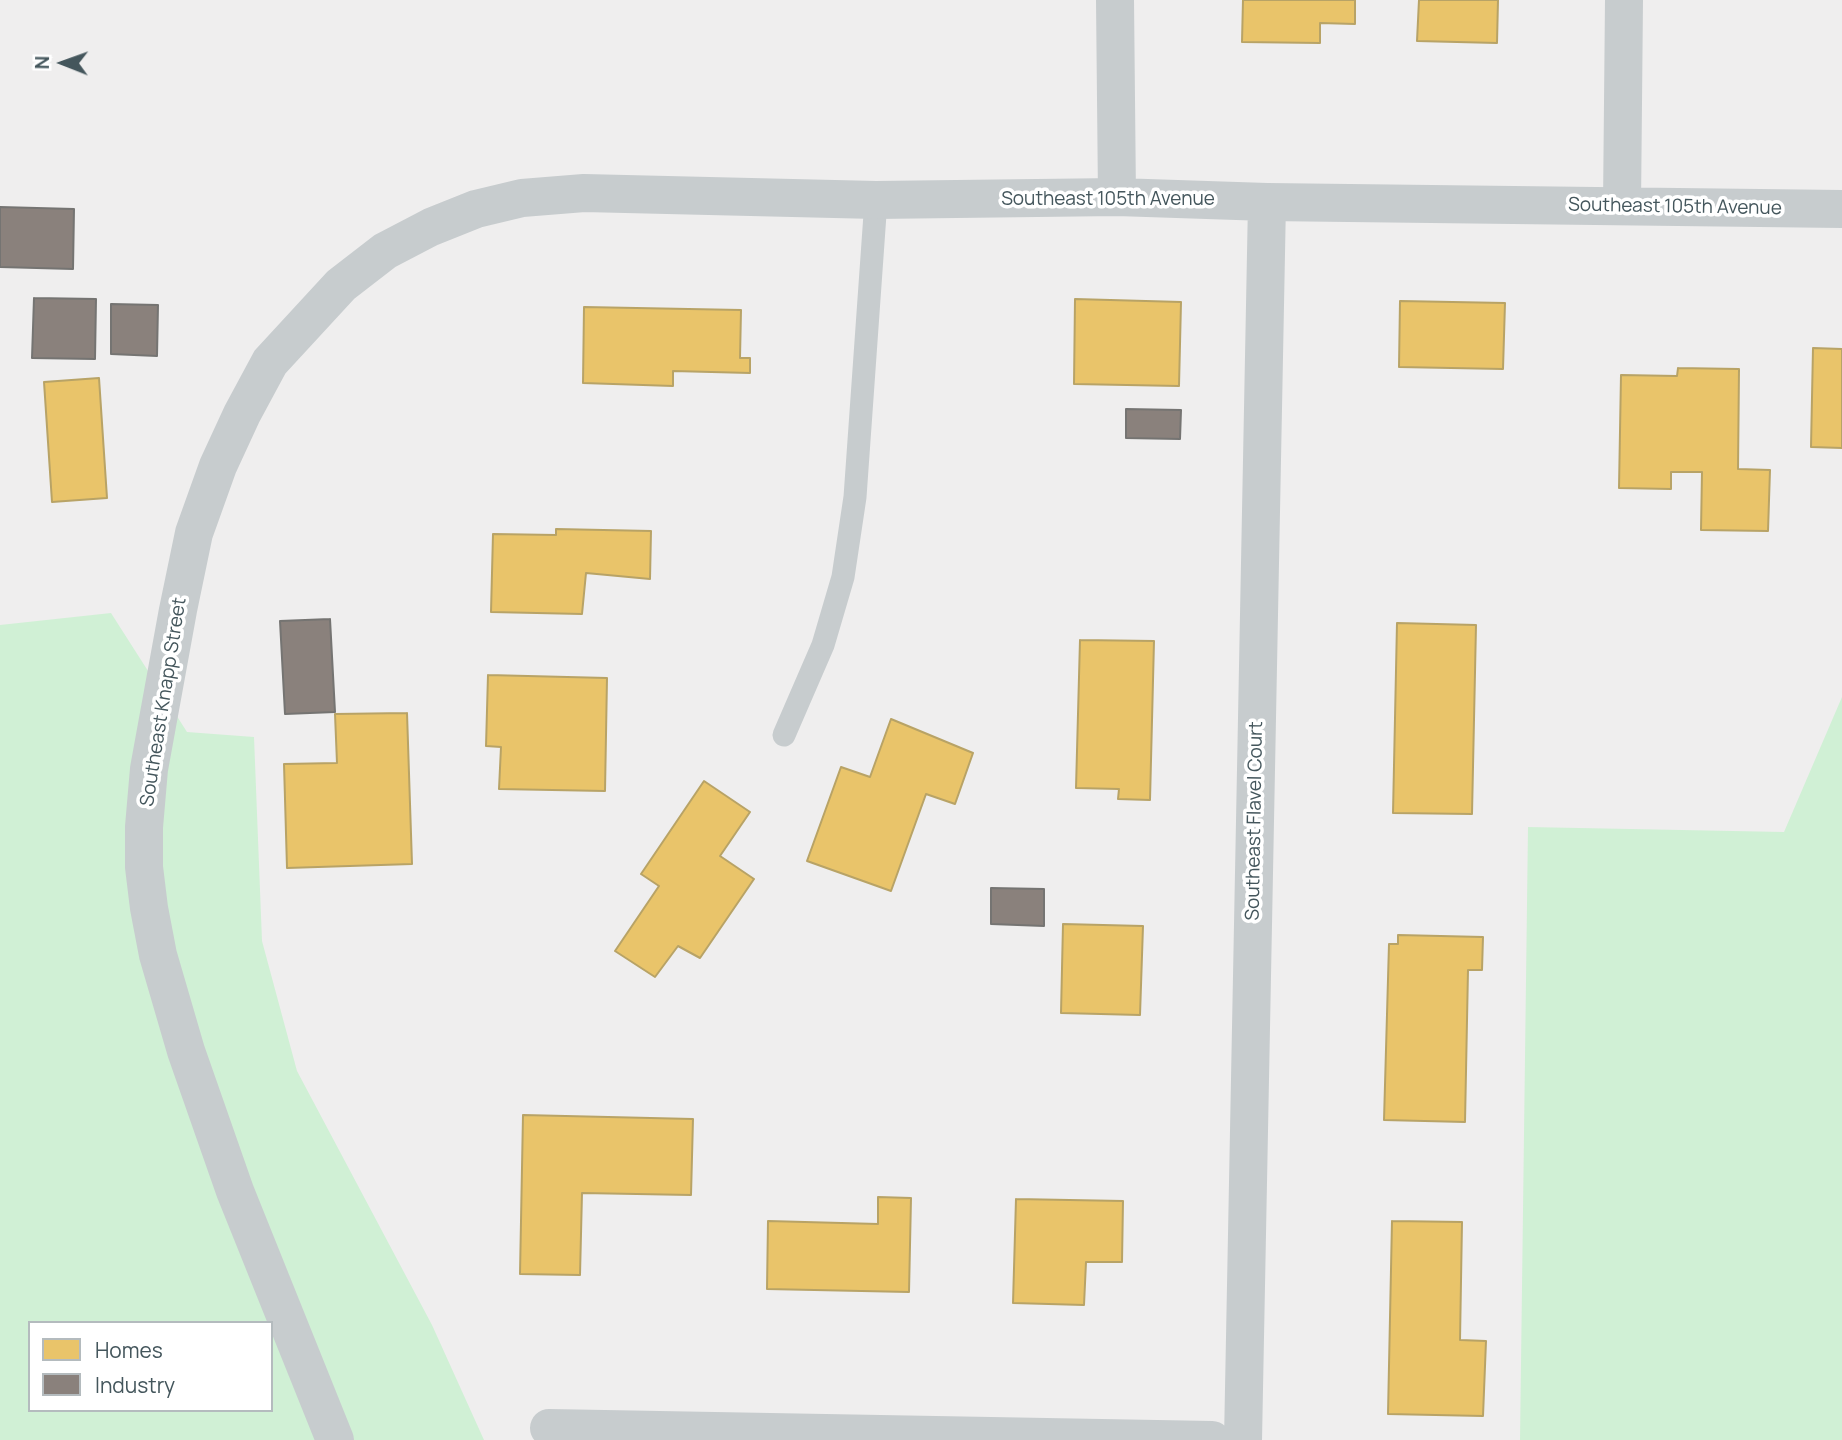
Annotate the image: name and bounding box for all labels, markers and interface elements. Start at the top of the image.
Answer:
north arrow [28,28,98,98]
text: N [29,56,55,70]
street label: Southeast 105th Avenue [1001,189,1215,211]
street label: Southeast 105th Avenue [1568,194,1782,220]
street label: Southeast Knapp Street [136,596,192,808]
street label: Southeast Flavel Court [1242,721,1268,921]
legend [28,1321,273,1412]
text: Homes [95,1336,163,1364]
text: Industry [95,1371,175,1399]

